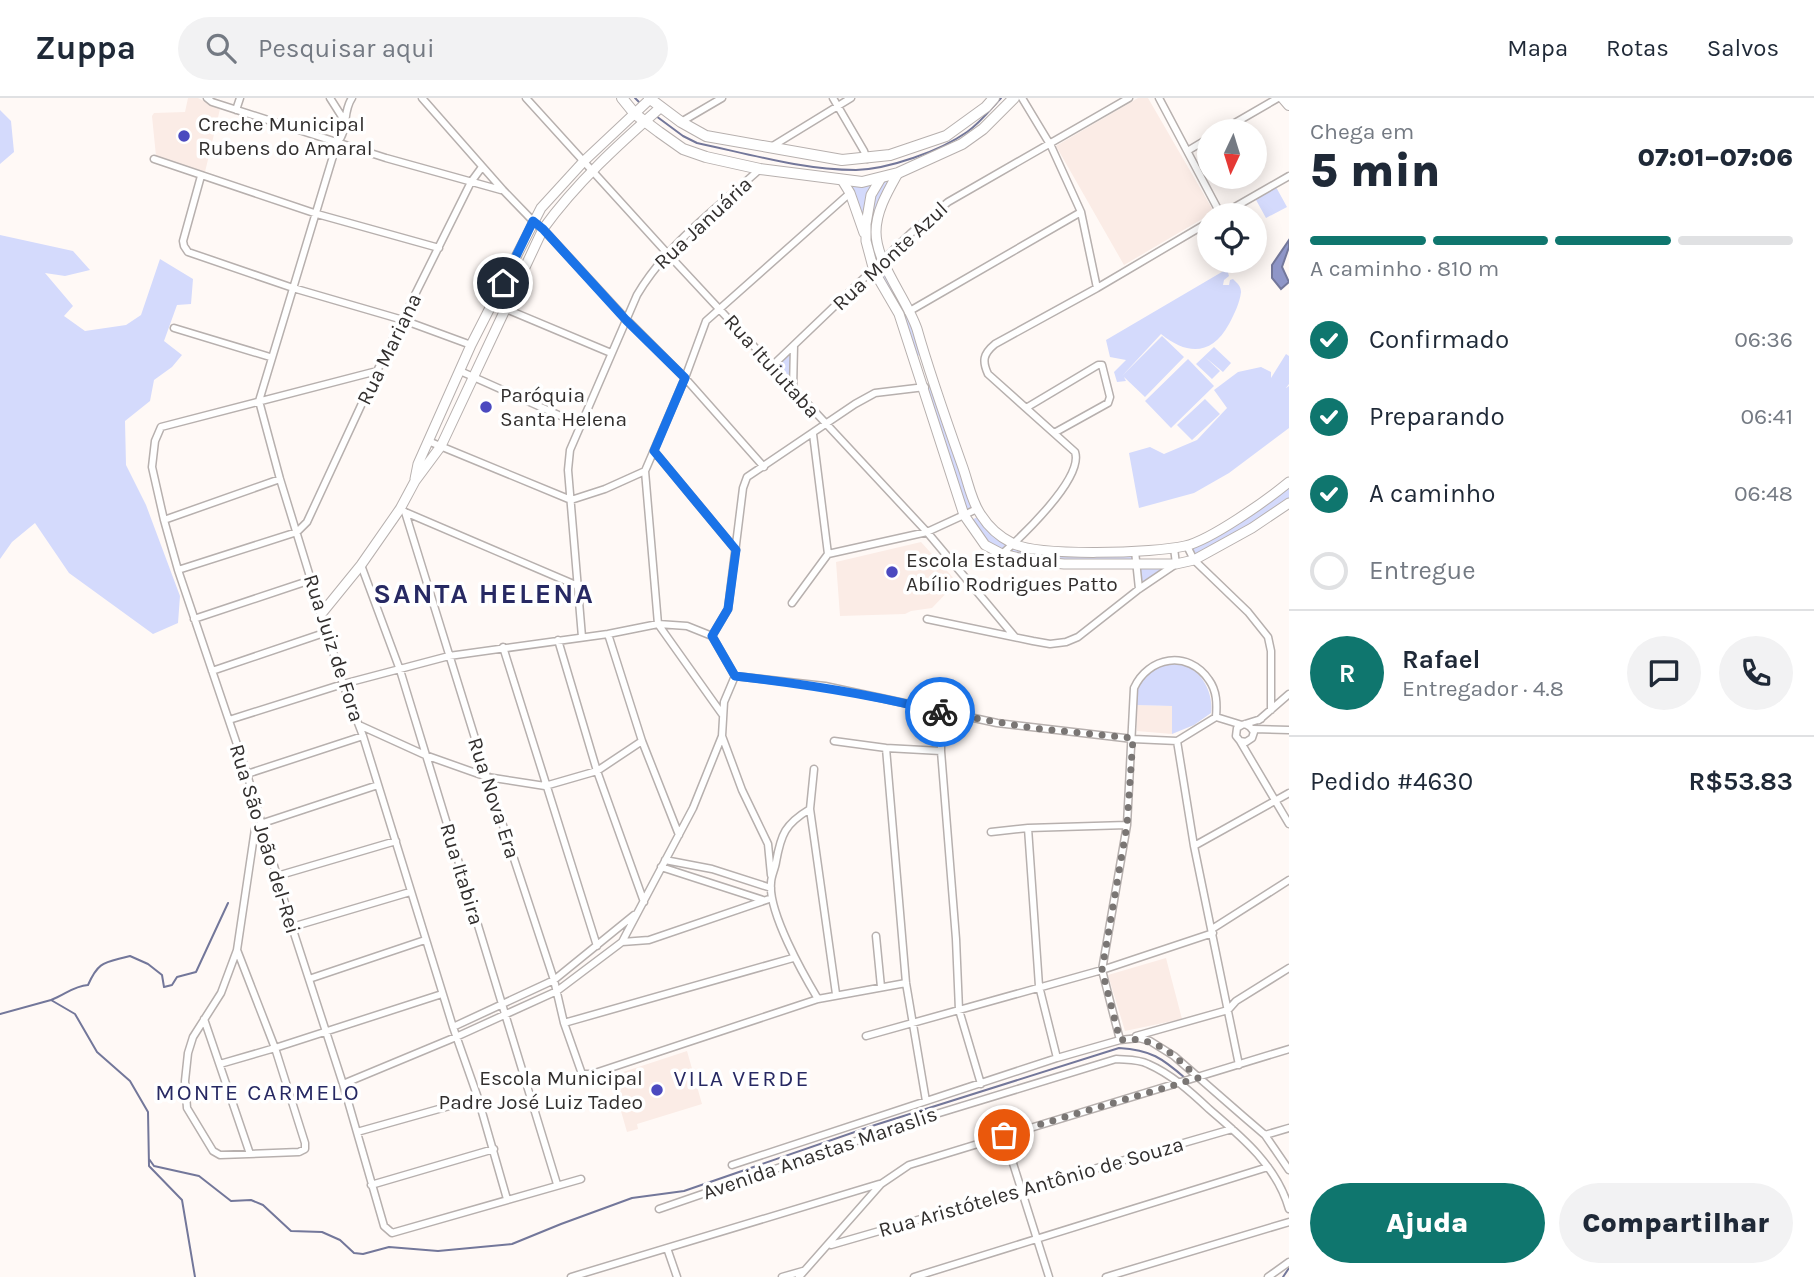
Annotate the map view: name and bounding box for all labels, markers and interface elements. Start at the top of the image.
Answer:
search box [178,17,668,80]
text: Zuppa [35,29,136,67]
icon: search [202,29,240,67]
text: Pesquisar aqui [258,33,435,64]
text: Mapa [1507,34,1568,62]
text: Rotas [1606,34,1669,62]
text: Salvos [1707,34,1779,62]
place label: Creche Municipal Rubens do Amaral [198,112,373,160]
text: Chega em [1310,118,1414,145]
north arrow [1197,119,1267,189]
map controls [1197,119,1267,273]
marker: Creche Municipal Rubens do Amaral [176,128,192,144]
text: 07:01–07:06 [1638,142,1793,173]
text: 5 min [1310,144,1440,198]
street label: Rua Januária [649,172,757,274]
street label: Rua Monte Azul [828,197,952,315]
button: locate [1197,203,1267,273]
pin [473,253,533,313]
text: A caminho · 810 m [1310,255,1499,282]
icon: home [484,264,522,302]
street label: Rua Mariana [352,289,426,409]
street label: Rua Ituiutaba [719,309,825,423]
icon: check [1310,321,1348,359]
text: Confirmado [1369,324,1509,355]
text: 06:36 [1734,326,1793,353]
place label: Paróquia Santa Helena [500,383,627,431]
icon: check [1310,398,1348,436]
marker: Paróquia Santa Helena [478,399,494,415]
text: Preparando [1369,401,1505,432]
text: 06:41 [1740,403,1793,430]
icon: check [1310,475,1348,513]
text: A caminho [1369,478,1496,509]
text: 06:48 [1734,480,1793,507]
place label: Escola Estadual Abílio Rodrigues Patto [906,548,1118,596]
text: Entregue [1369,555,1476,586]
marker: Escola Estadual Abílio Rodrigues Patto [884,564,900,580]
street label: Rua Juiz de Fora [299,571,369,725]
district label: SANTA HELENA [373,577,595,610]
button: chat [1627,636,1701,710]
button: phone [1719,636,1793,710]
text: Rafael [1402,644,1480,675]
text: R [1339,658,1355,689]
text: Entregador · 4.8 [1402,675,1564,702]
courier [905,677,975,747]
icon: bike [921,693,959,731]
street label: Rua Nova Era [463,734,525,862]
street label: Rua São João del-Rei [225,741,305,937]
text: Pedido #4630 [1310,766,1473,797]
text: R$53.83 [1688,766,1793,797]
street label: Rua Itabira [435,820,489,928]
district label: VILA VERDE [674,1065,810,1092]
place label: Escola Municipal Padre José Luiz Tadeo [439,1066,643,1114]
district label: MONTE CARMELO [155,1079,361,1106]
marker: Escola Municipal Padre José Luiz Tadeo [649,1082,665,1098]
street label: Avenida Anastas Maraslis [700,1102,940,1204]
pin [974,1105,1034,1165]
icon: bag [985,1116,1023,1154]
street label: Rua Aristóteles Antônio de Souza [876,1132,1186,1242]
button: Ajuda [1310,1183,1545,1263]
button: Compartilhar [1559,1183,1793,1263]

